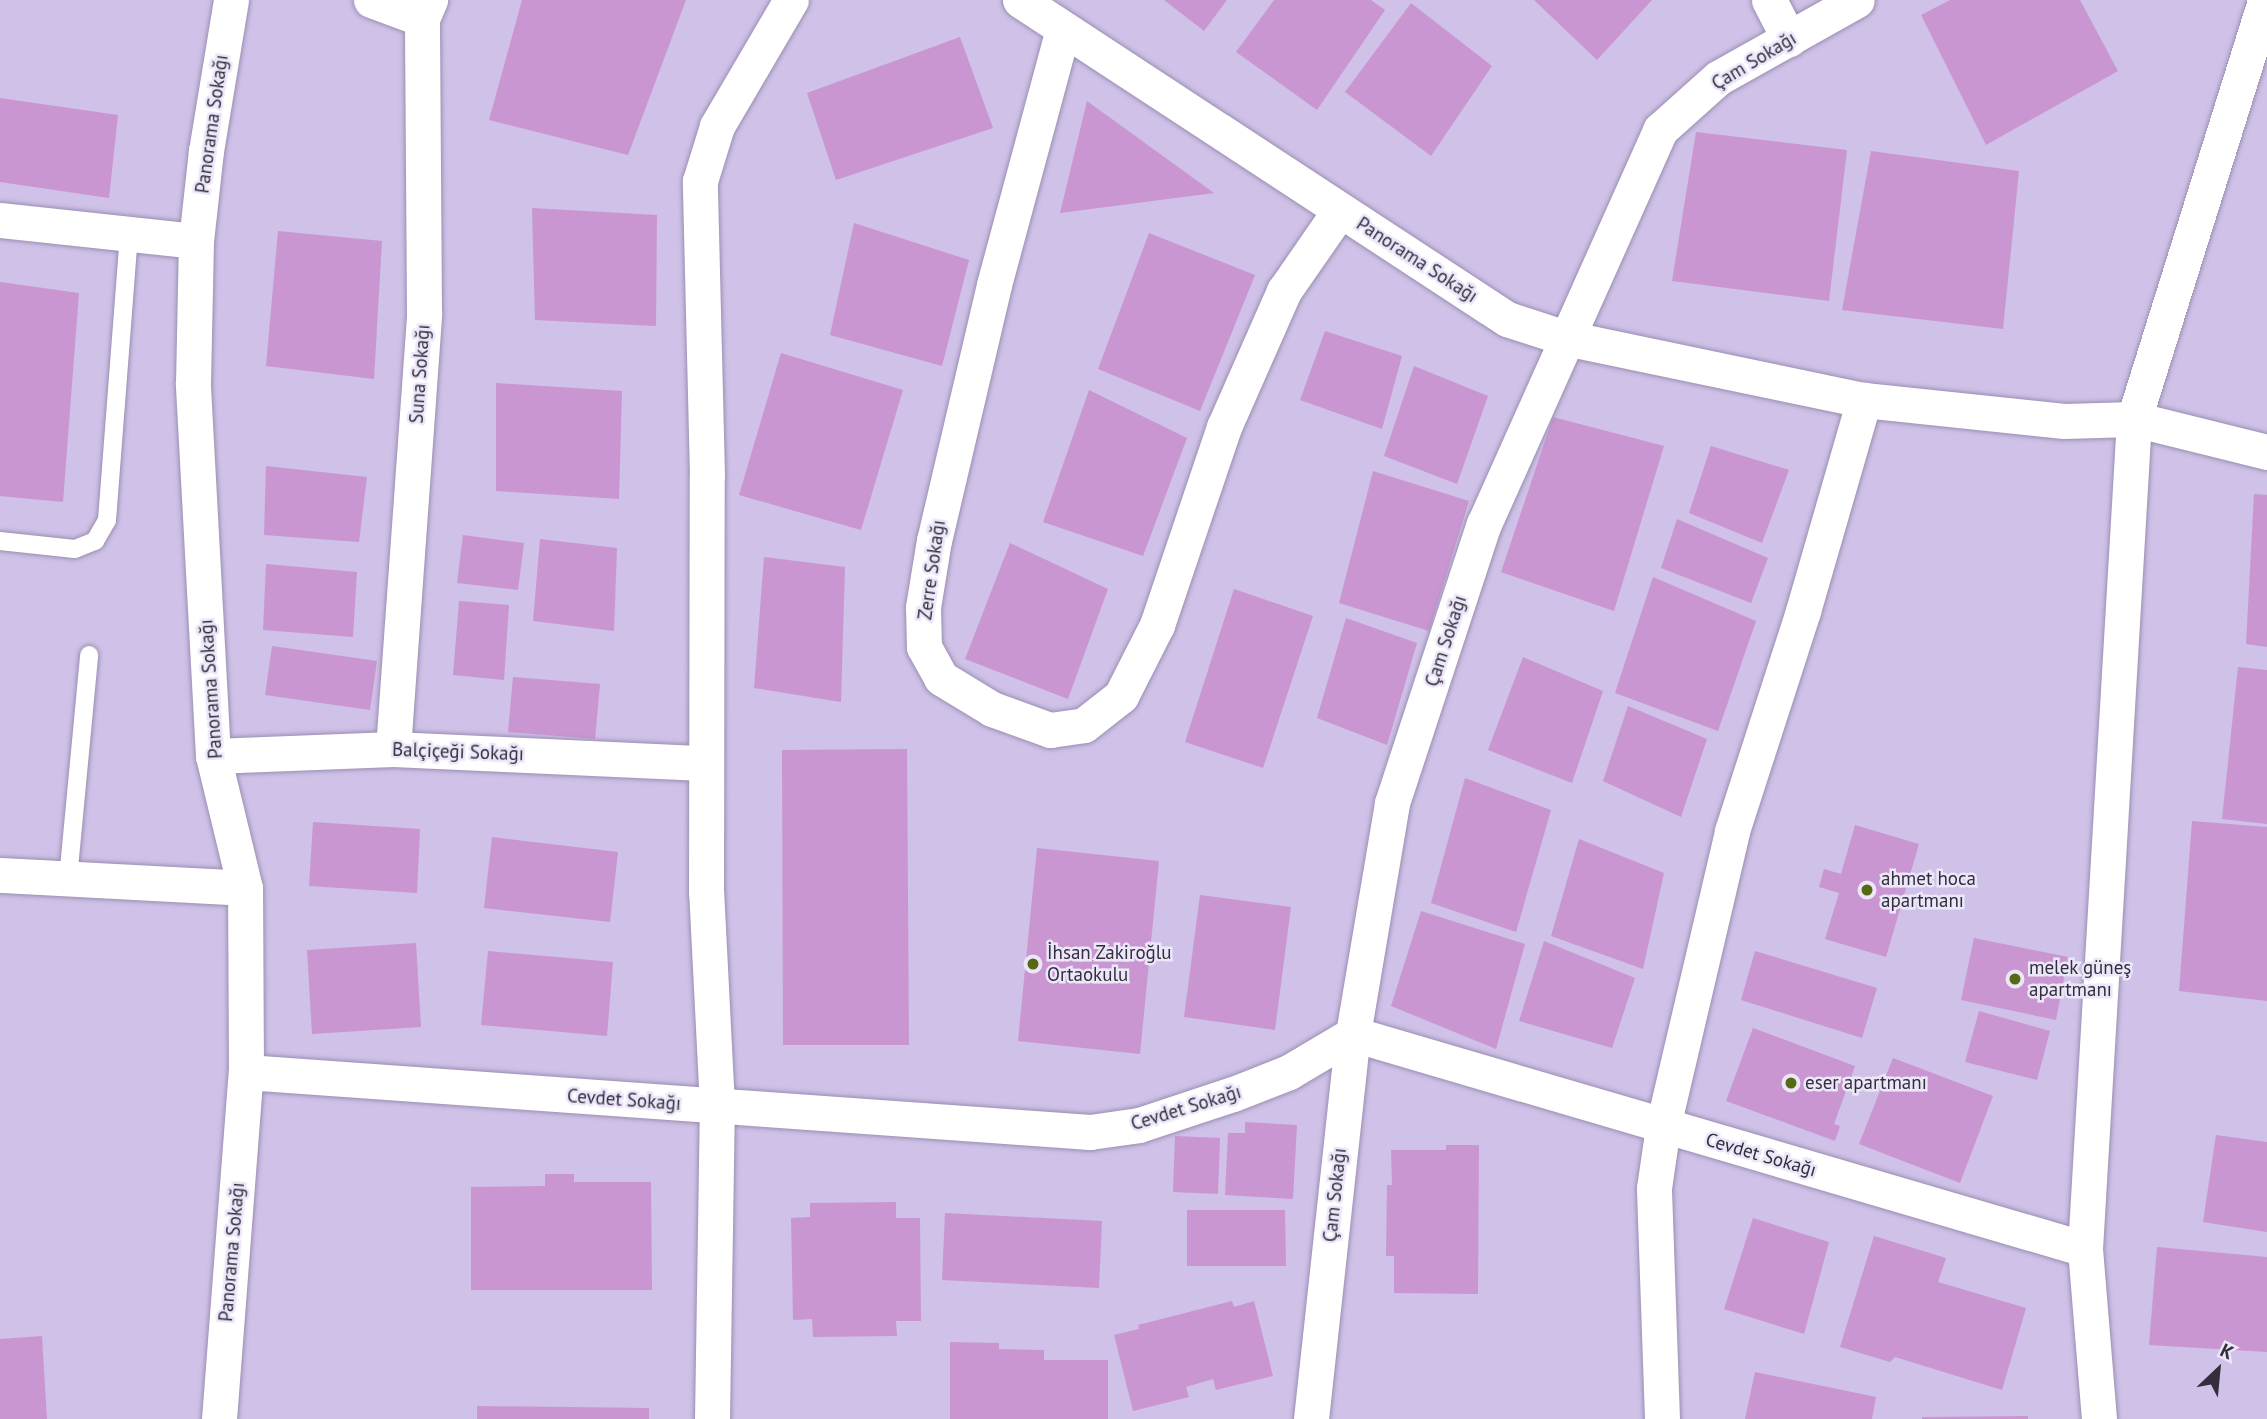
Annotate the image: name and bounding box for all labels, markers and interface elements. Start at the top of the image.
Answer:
street label: Çam Sokağı [1708,27,1800,95]
street label: Panorama Sokağı [191,53,233,195]
street label: Panorama Sokağı [1352,212,1482,308]
street label: Suna Sokağı [405,324,435,424]
street label: Zerre Sokağı [914,519,950,621]
street label: Çam Sokağı [1421,593,1471,689]
street label: Panorama Sokağı [195,618,227,760]
street label: Balçiçeği Sokağı [392,738,524,766]
place label: ahmet hoca apartmanı [1881,868,1976,912]
marker: ahmet hoca apartmanı [1859,882,1875,898]
place label: İhsan Zakiroğlu Ortaokulu [1047,942,1172,986]
marker: İhsan Zakiroğlu Ortaokulu [1025,956,1041,972]
place label: melek güneş apartmanı [2029,957,2132,1001]
marker: melek güneş apartmanı [2007,971,2023,987]
place label: eser apartmanı [1805,1072,1927,1094]
marker: eser apartmanı [1783,1075,1799,1091]
street label: Cevdet Sokağı [1128,1080,1244,1136]
street label: Cevdet Sokağı [566,1085,682,1115]
street label: Cevdet Sokağı [1703,1128,1819,1182]
street label: Çam Sokağı [1319,1147,1351,1243]
street label: Panorama Sokağı [215,1181,249,1323]
north arrow [2183,1335,2253,1405]
text: K [2217,1338,2238,1364]

